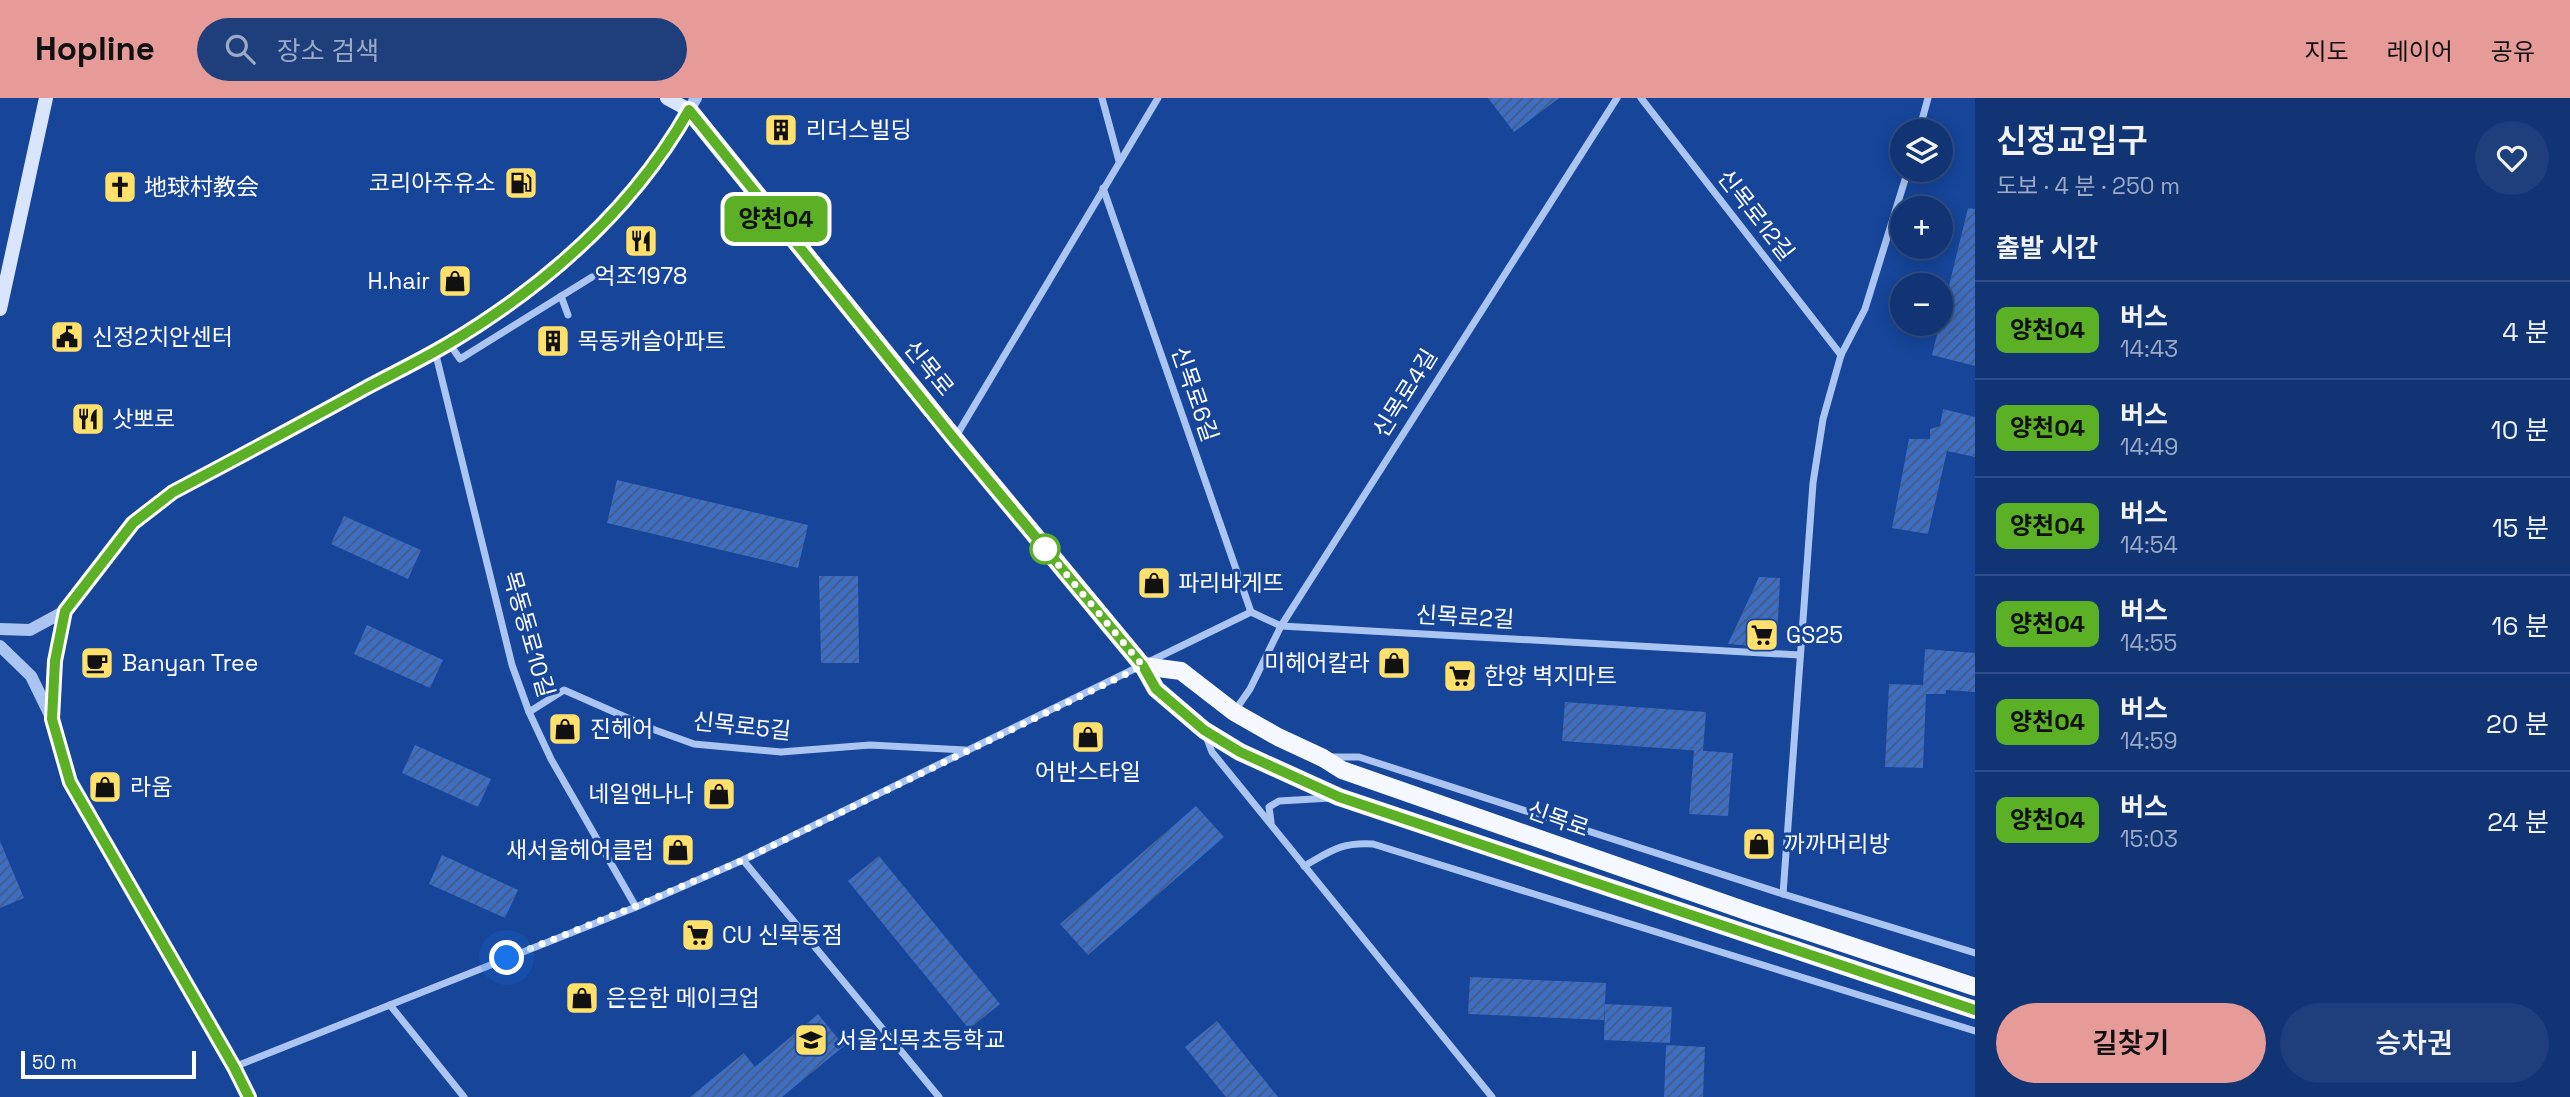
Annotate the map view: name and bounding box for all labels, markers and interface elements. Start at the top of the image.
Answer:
search box [197,18,687,81]
text: Hopline [35,28,155,70]
icon: search [221,30,259,68]
text: 장소 검색 [277,34,379,68]
text: 지도 [2304,36,2349,67]
text: 레이어 [2387,36,2453,67]
text: 공유 [2491,36,2535,67]
building icon: 리더스빌딩 [762,111,800,149]
place label: 리더스빌딩 [806,115,912,145]
map controls [1890,119,1953,336]
button: layers [1890,119,1953,182]
text: 신정교입구 [1996,120,2148,162]
button: heart [2475,121,2549,195]
street label: 신목로12길 [1711,163,1801,267]
fuel station icon: 코리아주유소 [502,164,540,202]
church icon: 地球村教会 [101,168,139,206]
place label: 코리아주유소 [369,168,496,198]
text: 도보 · 4 분 · 250 m [1996,171,2180,201]
place label: 地球村教会 [144,172,259,202]
line badge: 양천04 [727,196,825,242]
button: + [1890,196,1953,259]
text: 양천04 [739,203,813,234]
restaurant icon: 억조1978 [622,222,660,260]
text: 출발 시간 [1996,231,2098,265]
place label: 억조1978 [595,261,687,291]
shop icon: H.hair [436,262,474,300]
place label: H.hair [367,266,430,296]
button: − [1890,273,1953,336]
text: 버스 [2120,300,2168,334]
text: 양천04 [2010,314,2085,345]
text: 4 분 [2502,315,2549,349]
public building icon: 신정2치안센터 [48,318,86,356]
place label: 신정2치안센터 [92,322,233,352]
building icon: 목동캐슬아파트 [534,322,572,360]
place label: 목동캐슬아파트 [578,326,726,356]
street label: 신목로 [897,334,961,402]
text: 14:43 [2120,334,2178,364]
street label: 신목로6길 [1165,342,1225,446]
street label: 신목로4길 [1366,343,1444,443]
text: 버스 [2120,398,2168,432]
restaurant icon: 삿뽀로 [69,400,107,438]
place label: 삿뽀로 [112,404,175,434]
text: 양천04 [2010,412,2085,443]
text: 10 분 [2491,413,2549,447]
text: 14:49 [2120,432,2178,462]
text: 버스 [2120,496,2168,530]
text: 양천04 [2010,510,2085,541]
text: 15 분 [2492,511,2549,545]
text: 14:54 [2120,530,2178,560]
unlabelled marker [1030,534,1060,564]
shop icon: 파리바게뜨 [1135,564,1173,602]
street label: 목동동로10길 [497,567,561,701]
place label: 파리바게뜨 [1178,568,1284,598]
text: 버스 [2120,594,2168,628]
street label: 신목로2길 [1415,599,1515,635]
text: 양천04 [2010,608,2085,639]
text: 16 분 [2492,609,2549,643]
supermarket icon: GS25 [1743,616,1781,654]
place label: GS25 [1786,620,1843,650]
text: 14:55 [2120,628,2177,658]
cafe icon: Banyan Tree [78,644,116,682]
shop icon: 미헤어칼라 [1375,644,1413,682]
place label: Banyan Tree [122,648,258,678]
place label: 미헤어칼라 [1264,648,1370,678]
supermarket icon: 한양 벽지마트 [1441,657,1479,695]
place label: 한양 벽지마트 [1484,661,1617,691]
text: 버스 [2120,692,2168,726]
street label: 신목로5길 [691,706,793,746]
text: 양천04 [2010,706,2085,737]
text: 20 분 [2486,707,2549,741]
shop icon: 진헤어 [546,710,584,748]
place label: 진헤어 [590,714,653,744]
shop icon: 어반스타일 [1069,718,1107,756]
text: 14:59 [2120,726,2178,756]
place label: 어반스타일 [1035,757,1141,787]
shop icon: 라움 [86,768,124,806]
place label: 라움 [130,772,172,802]
shop icon: 네일앤나나 [700,775,738,813]
place label: 네일앤나나 [588,779,694,809]
text: 버스 [2120,790,2168,824]
street label: 신목로 [1523,794,1593,844]
text: 양천04 [2010,804,2085,835]
text: 24 분 [2487,805,2549,839]
text: 15:03 [2120,824,2178,854]
shop icon: 까까머리방 [1740,825,1778,863]
place label: 까까머리방 [1784,829,1890,859]
shop icon: 새서울헤어클럽 [659,831,697,869]
place label: 새서울헤어클럽 [506,835,654,865]
supermarket icon: CU 신목동점 [679,916,717,954]
place label: CU 신목동점 [722,920,843,950]
your location [489,940,524,975]
shop icon: 은은한 메이크업 [563,979,601,1017]
place label: 은은한 메이크업 [606,983,760,1013]
button: 길찾기 [1996,1003,2266,1083]
button: 승차권 [2280,1003,2549,1083]
school or university icon: 서울신목초등학교 [792,1021,830,1059]
place label: 서울신목초등학교 [836,1025,1005,1055]
scale bar [21,1048,196,1080]
text: 50 m [32,1050,77,1075]

